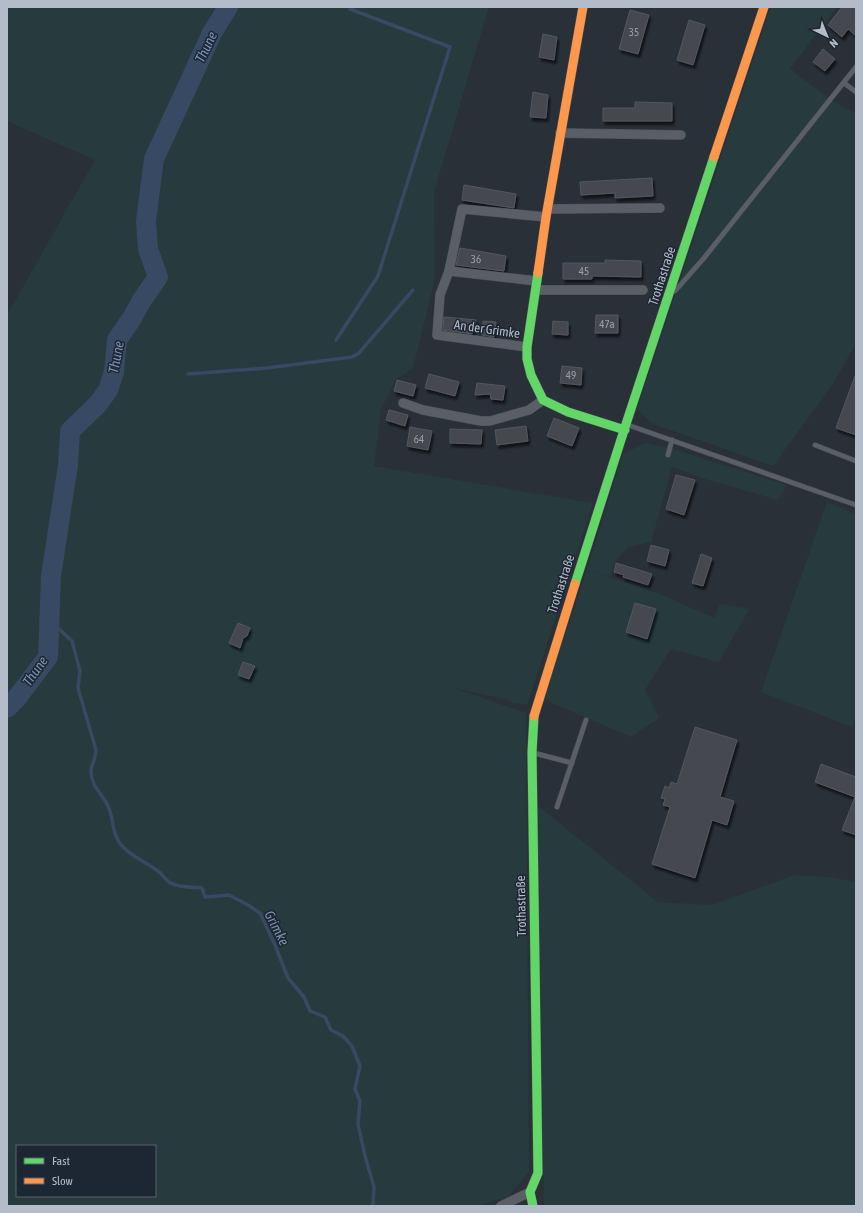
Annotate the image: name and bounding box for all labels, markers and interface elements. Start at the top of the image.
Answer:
north arrow [807,16,847,56]
house number: 35 [629,26,639,38]
water label: Thune [192,29,220,65]
text: N [827,37,840,50]
street label: Trothastraße [645,245,679,307]
house number: 36 [471,253,481,265]
house number: 45 [579,265,589,277]
street label: An der Grimke [453,317,521,341]
house number: 47a [599,318,615,330]
water label: Thune [105,339,127,375]
house number: 49 [566,369,576,381]
house number: 64 [414,433,424,445]
street label: Trothastraße [544,553,578,615]
water label: Thune [19,653,51,689]
street label: Trothastraße [513,875,529,937]
water label: Grimke [261,908,293,948]
legend [16,1145,156,1197]
text: Fast [52,1154,70,1168]
text: Slow [52,1174,73,1188]

